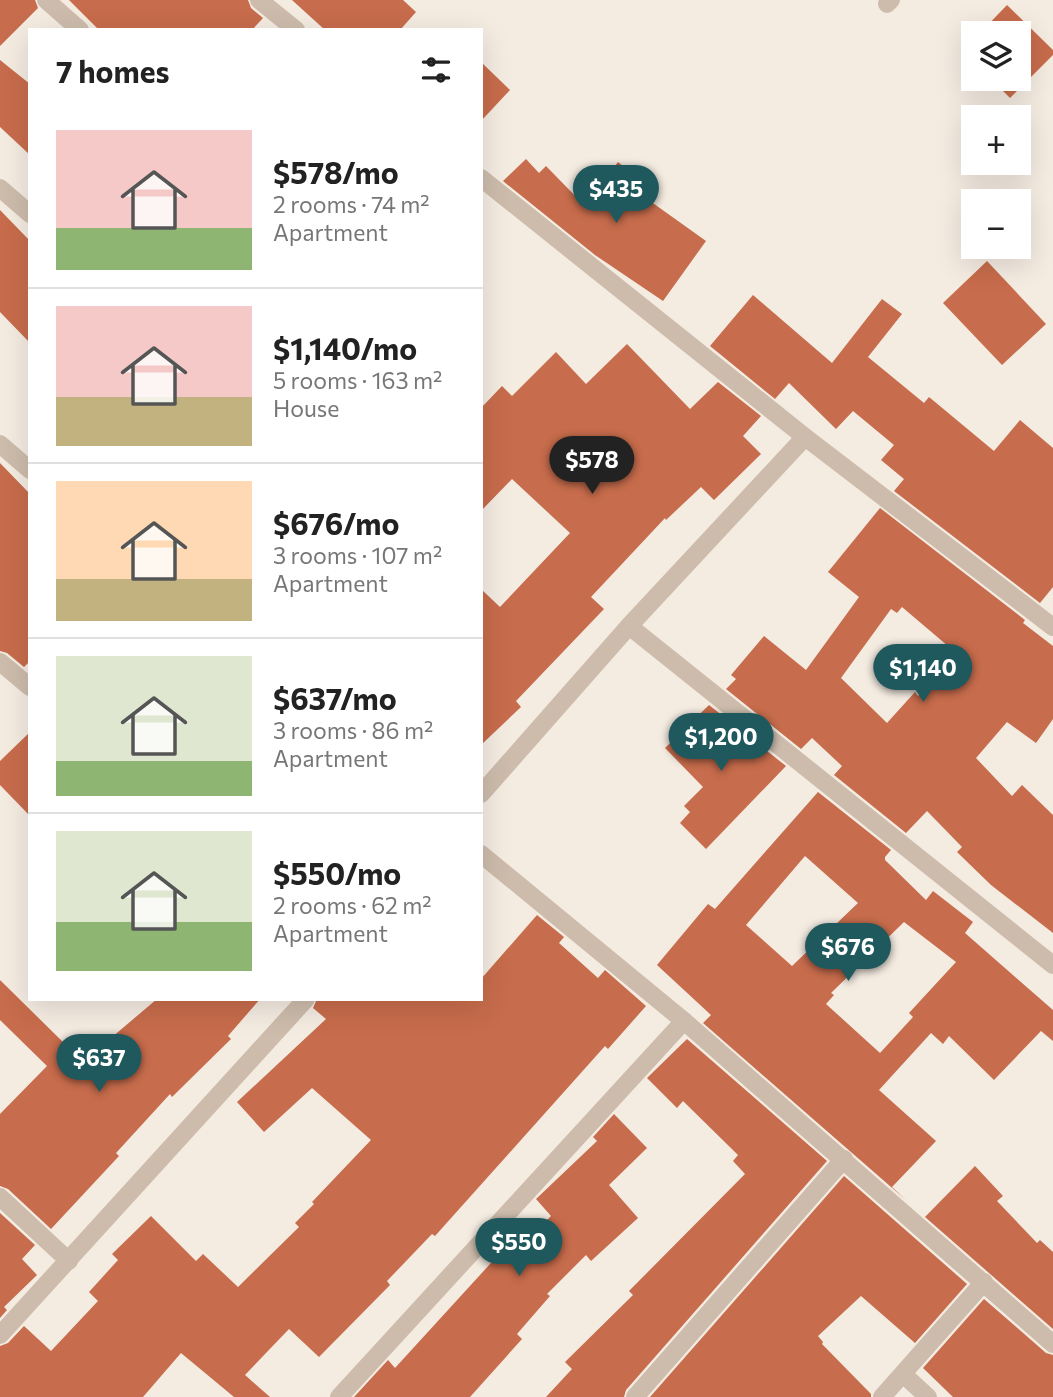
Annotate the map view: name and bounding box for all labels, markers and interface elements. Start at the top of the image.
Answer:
map controls [961,21,1031,259]
button: layers [961,21,1031,91]
icon: filters [417,51,455,89]
text: 7 homes [56,52,169,89]
button: + [961,105,1031,175]
text: $578/mo [273,153,399,190]
icon: home [112,158,196,242]
pin: $435 [575,166,657,225]
text: $435 [589,174,643,202]
button: − [961,189,1031,259]
text: 2 rooms · 74 m² [273,190,429,218]
text: Apartment [273,218,388,246]
text: $1,140/mo [273,329,417,366]
icon: home [112,334,196,418]
text: 5 rooms · 163 m² [273,366,442,394]
text: House [273,394,339,422]
pin: $578 [551,436,633,496]
text: $578 [565,445,619,473]
text: $676/mo [273,504,399,541]
icon: home [112,509,196,593]
text: 3 rooms · 107 m² [273,541,442,569]
text: Apartment [273,569,388,597]
pin: $1,140 [866,644,980,704]
text: $1,140 [889,653,957,681]
text: $637/mo [273,679,397,716]
icon: home [112,684,196,768]
pin: $1,200 [664,714,778,773]
text: 3 rooms · 86 m² [273,716,433,744]
text: $1,200 [685,722,757,750]
text: Apartment [273,744,388,772]
text: $550/mo [273,854,401,891]
icon: home [112,859,196,943]
text: 2 rooms · 62 m² [273,891,432,919]
text: Apartment [273,919,388,947]
pin: $676 [807,923,889,983]
text: $676 [821,932,875,960]
pin: $637 [58,1034,140,1094]
text: $637 [72,1043,126,1071]
pin: $550 [478,1218,560,1278]
text: $550 [491,1227,547,1255]

